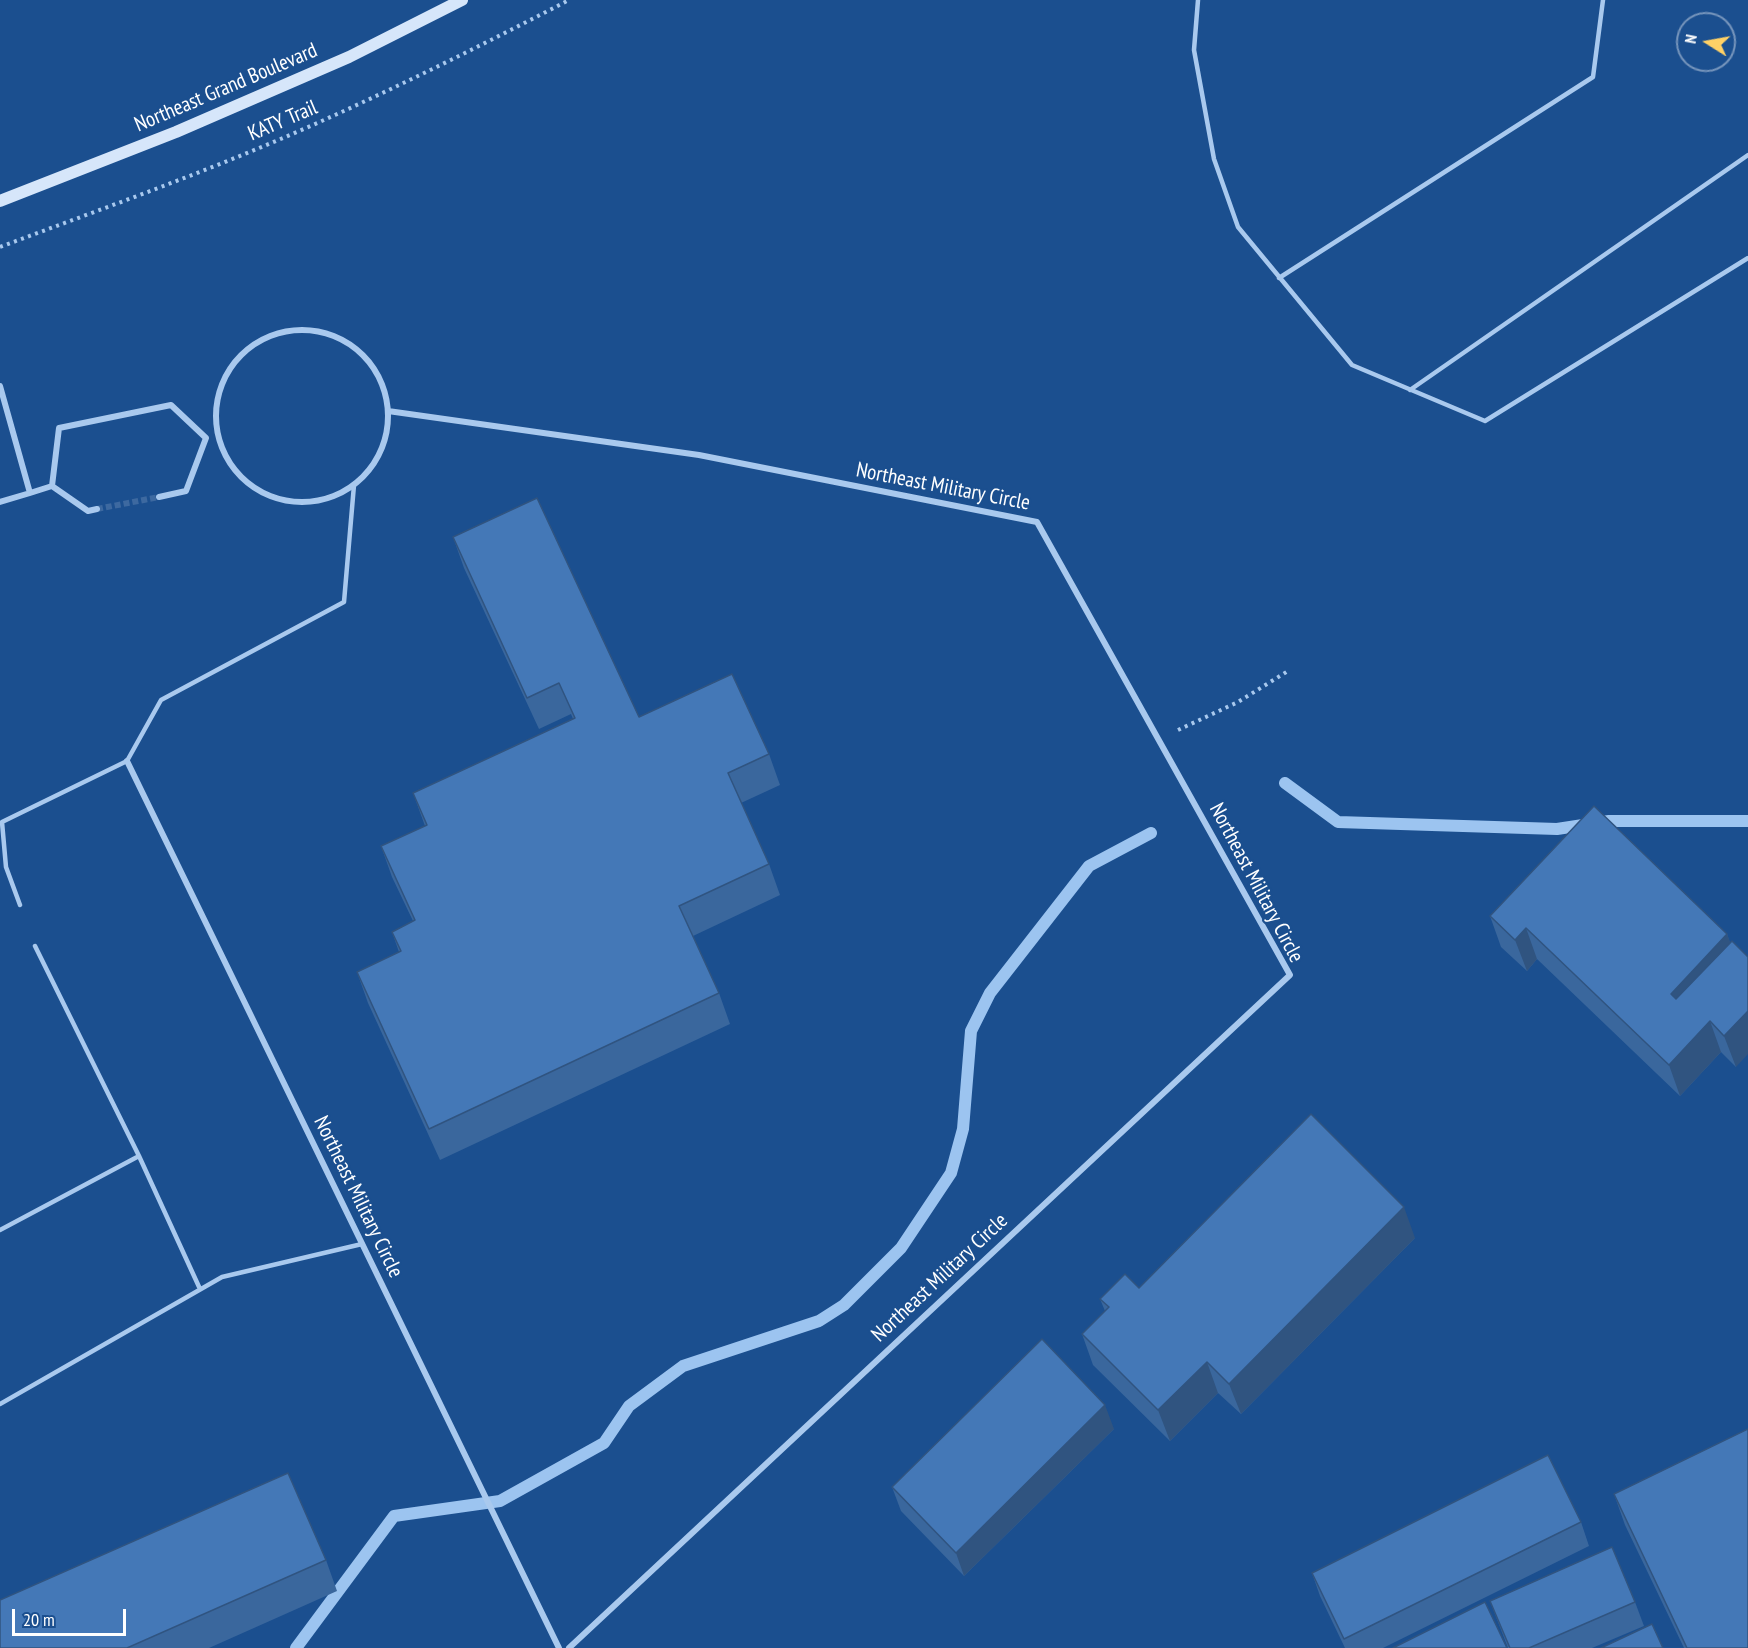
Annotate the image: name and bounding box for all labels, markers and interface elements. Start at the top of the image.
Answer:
north arrow [1676,12,1736,72]
text: N [1680,33,1701,45]
street label: Northeast Grand Boulevard [131,38,321,138]
street label: KATY Trail [245,95,321,147]
street label: Northeast Military Circle [854,458,1032,516]
street label: Northeast Military Circle [1203,799,1309,967]
street label: Northeast Military Circle [308,1112,408,1282]
street label: Northeast Military Circle [867,1209,1013,1347]
scale bar [15,1597,129,1635]
text: 20 m [23,1608,55,1631]

